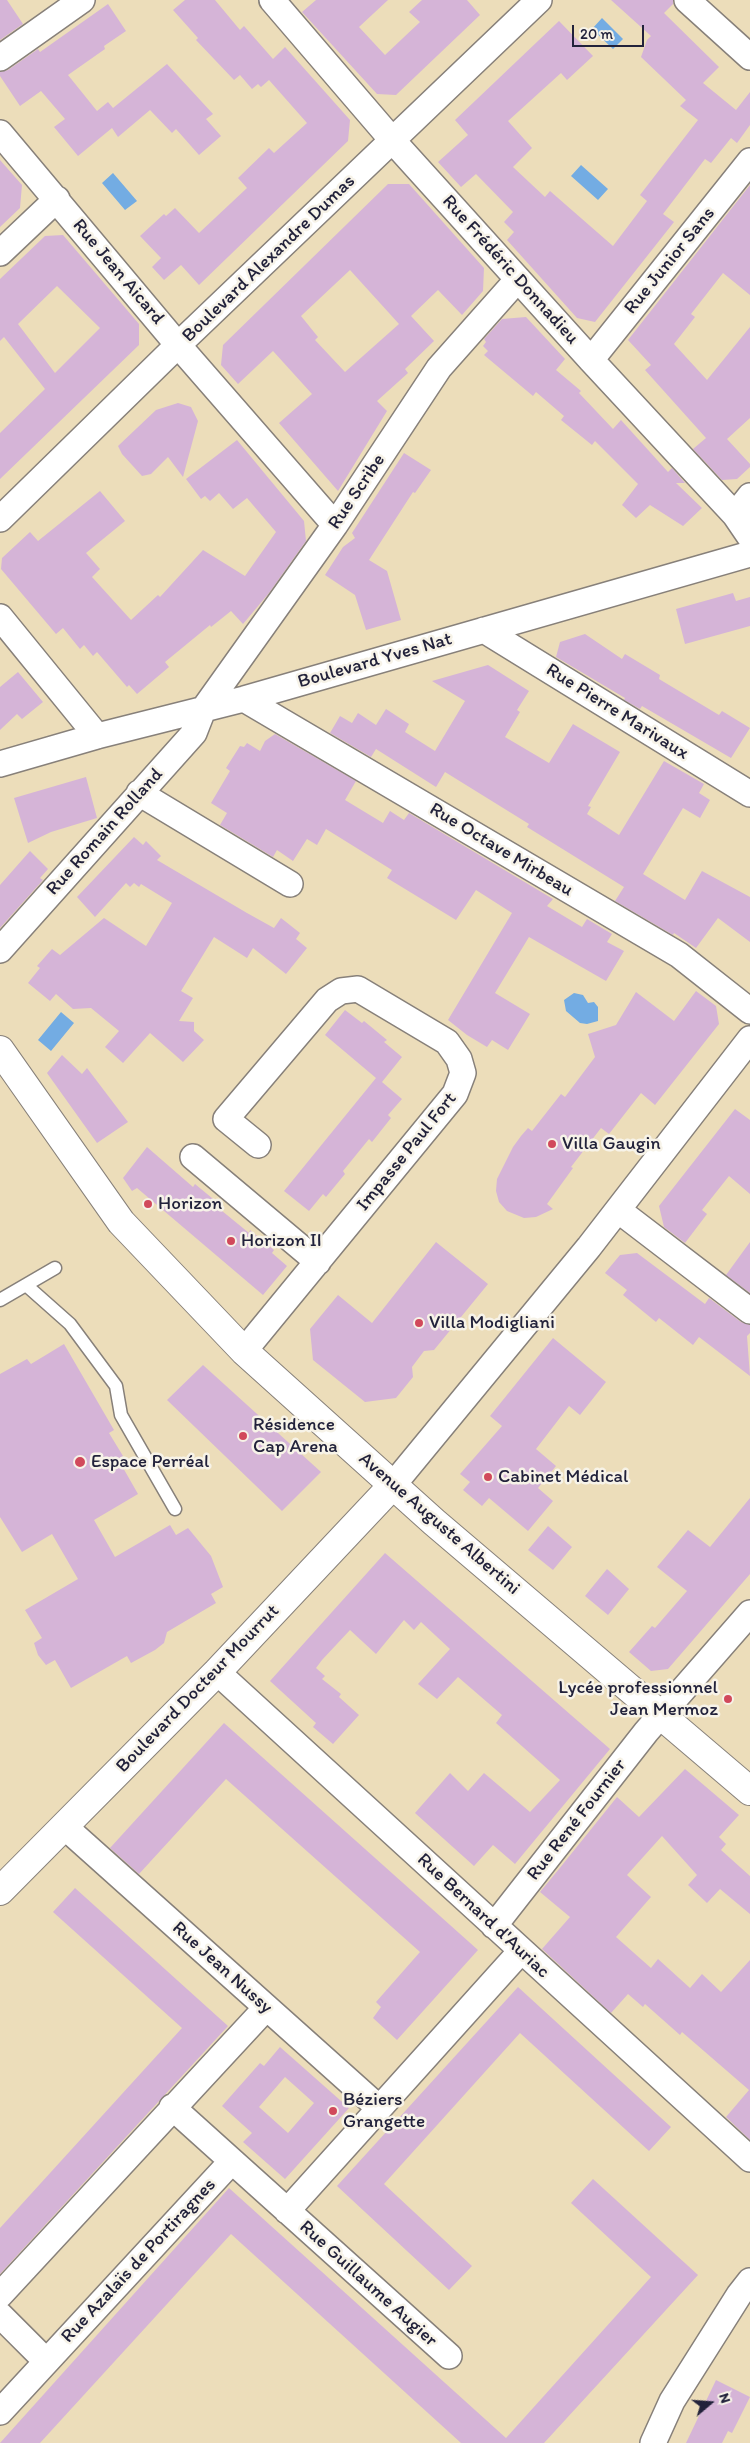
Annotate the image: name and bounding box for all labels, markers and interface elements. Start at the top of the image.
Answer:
scale bar [575,15,648,47]
text: 20 m [580,25,613,43]
street label: Boulevard Alexandre Dumas [178,170,360,348]
street label: Rue Frédéric Donnadieu [437,191,583,349]
street label: Rue Junior Sans [620,203,720,319]
street label: Rue Jean Aicard [67,215,169,329]
street label: Rue Scribe [324,450,390,534]
street label: Boulevard Yves Nat [295,628,455,694]
street label: Rue Pierre Marivaux [541,659,693,765]
street label: Rue Romain Rolland [42,764,168,900]
street label: Rue Octave Mirbeau [425,798,577,902]
street label: Impasse Paul Fort [352,1088,462,1216]
place label: Villa Gaugin [562,1133,661,1155]
marker: Villa Gaugin [546,1138,558,1150]
place label: Horizon [158,1193,222,1215]
marker: Horizon [142,1198,154,1210]
place label: Horizon II [241,1230,322,1252]
marker: Horizon II [225,1235,237,1247]
place label: Villa Modigliani [429,1312,555,1334]
marker: Villa Modigliani [413,1317,425,1329]
place label: Résidence Cap Arena [253,1414,338,1458]
marker: Résidence Cap Arena [237,1430,249,1442]
street label: Avenue Auguste Albertini [354,1448,524,1600]
place label: Espace Perréal [91,1451,209,1473]
marker: Espace Perréal [73,1455,87,1469]
place label: Cabinet Médical [498,1466,628,1488]
marker: Cabinet Médical [482,1471,494,1483]
street label: Boulevard Docteur Mourrut [112,1600,284,1778]
place label: Lycée professionnel Jean Mermoz [558,1677,718,1721]
marker: Lycée professionnel Jean Mermoz [722,1693,734,1705]
street label: Rue René Fournier [522,1755,632,1885]
street label: Rue Bernard d'Auriac [412,1849,554,1983]
street label: Rue Jean Nussy [167,1917,277,2019]
place label: Béziers Grangette [343,2089,425,2133]
marker: Béziers Grangette [327,2105,339,2117]
street label: Rue Azalaïs de Portiragnes [57,2174,221,2348]
street label: Rue Guillaume Augier [294,2216,442,2352]
north arrow [685,2378,735,2428]
text: N [715,2391,734,2405]

